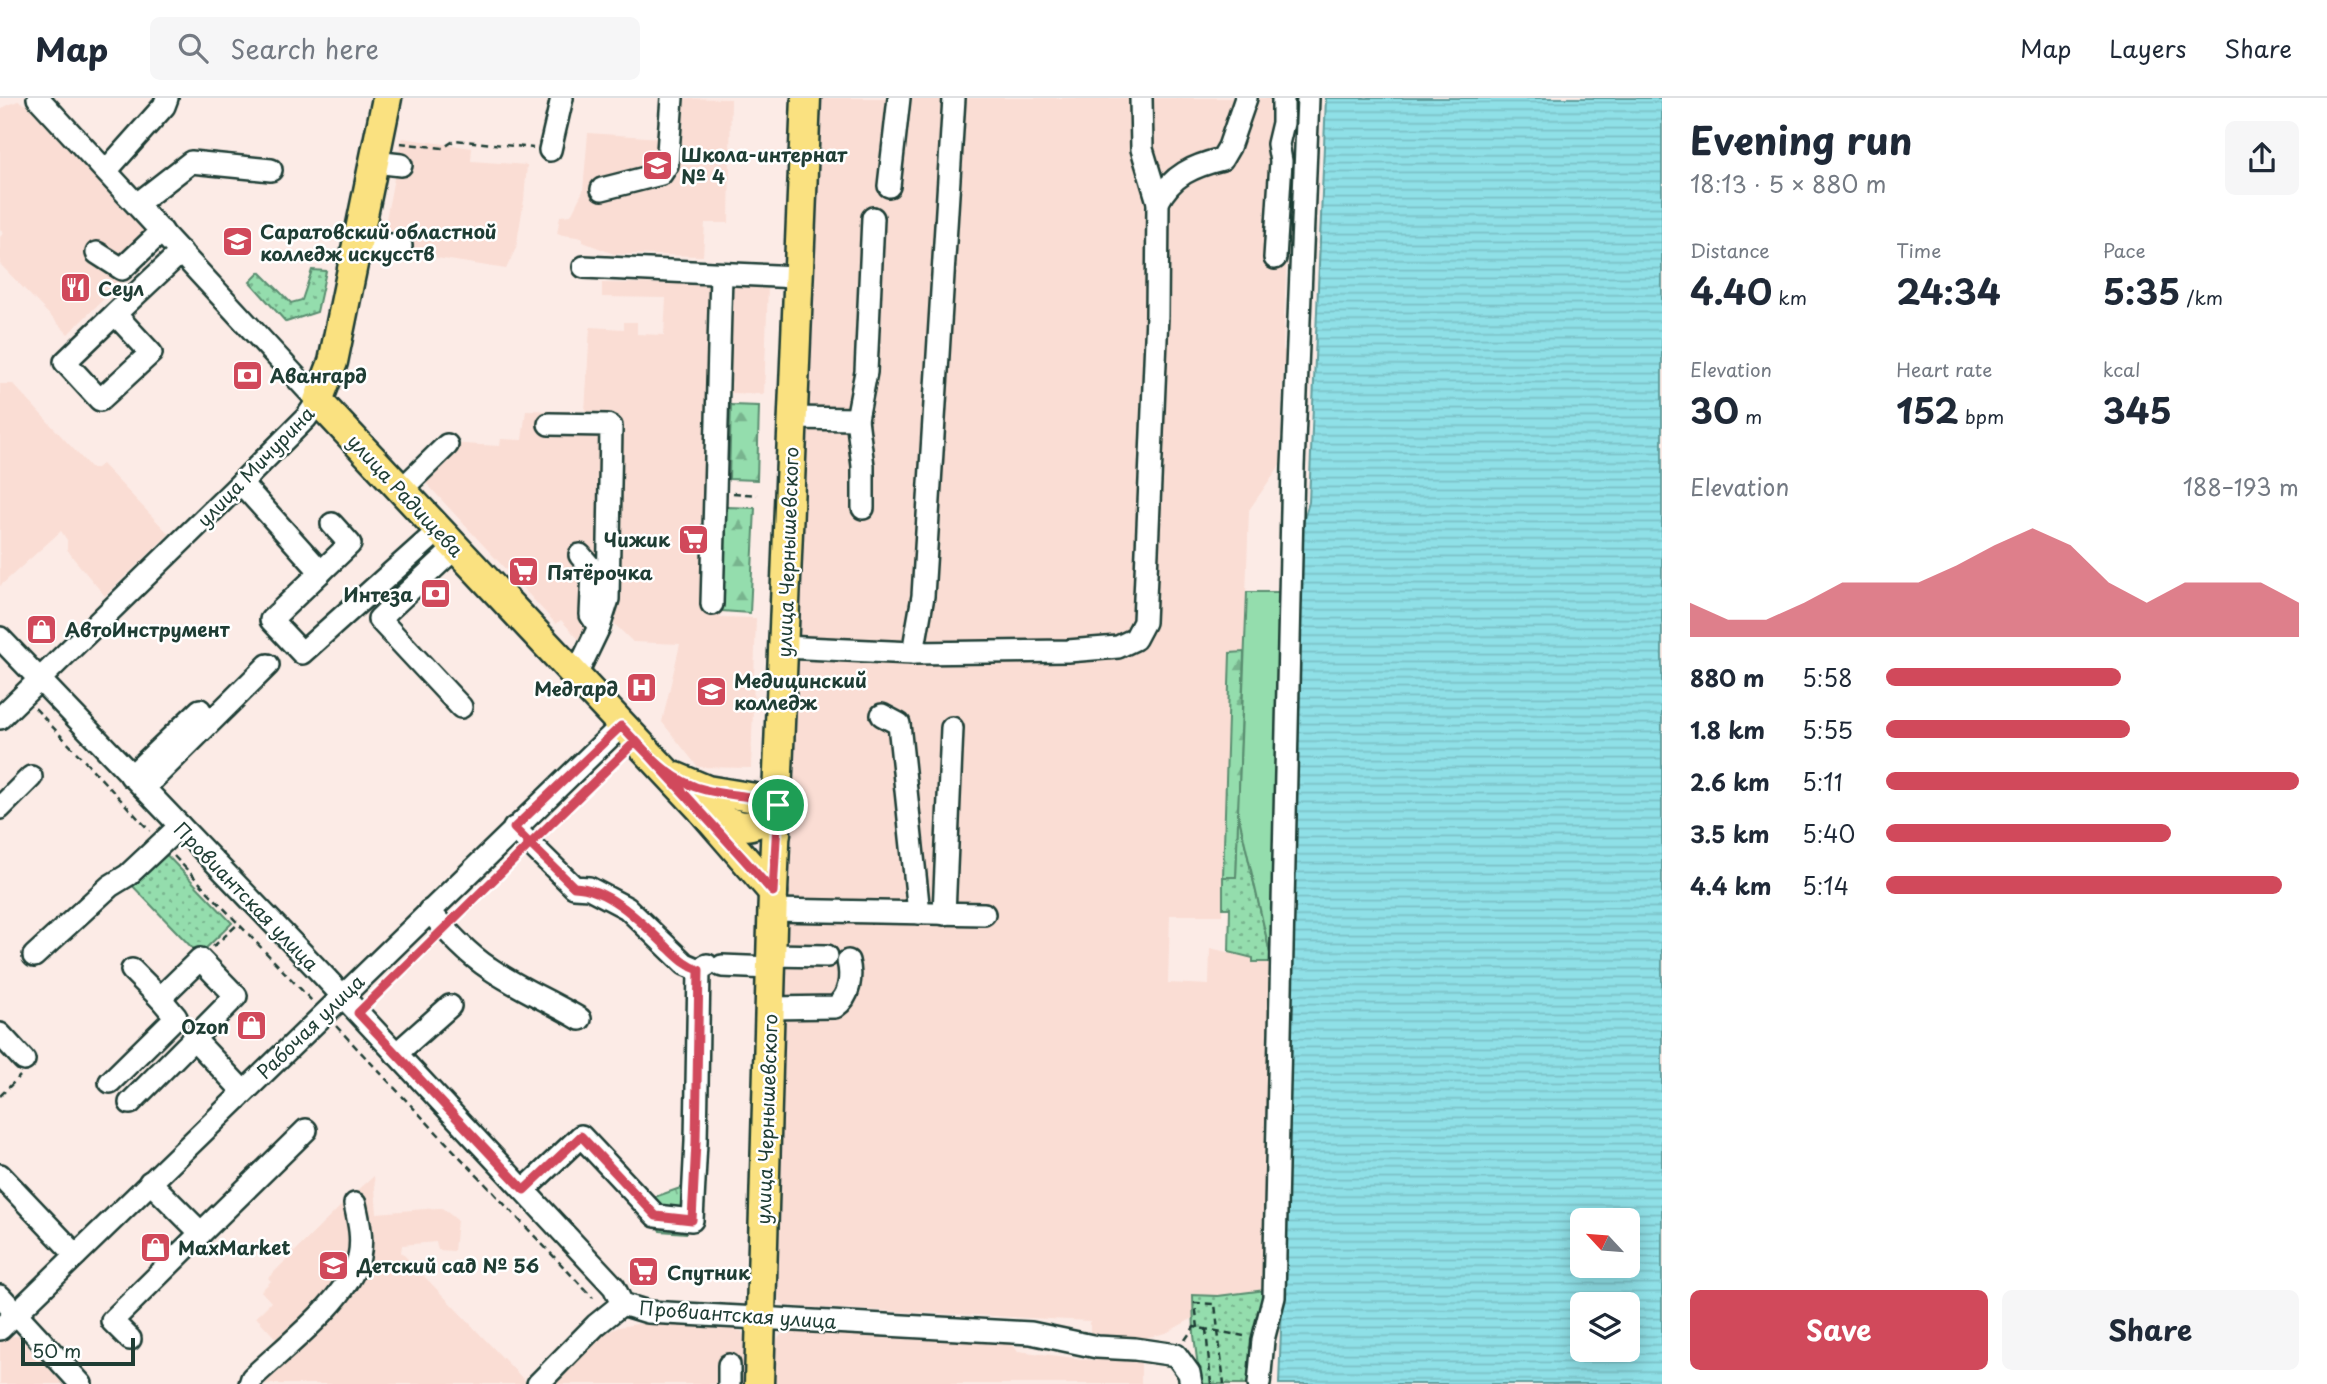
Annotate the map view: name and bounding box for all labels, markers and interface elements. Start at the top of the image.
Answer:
search box [150,17,640,80]
text: Map [35,23,108,73]
icon: search [174,29,212,67]
text: Search here [230,29,379,68]
text: Map [2020,30,2071,66]
text: Layers [2109,30,2186,66]
text: Share [2224,30,2292,66]
text: Evening run [1690,111,1912,168]
button: share [2225,121,2299,195]
place label: Школа-интернат № 4 [681,140,848,190]
school or university icon: Школа-интернат № 4 [641,148,675,182]
text: 18:13 · 5 × 880 m [1690,166,1886,201]
place label: Саратовский областной колледж искусств [260,217,497,267]
school or university icon: Саратовский областной колледж искусств [220,225,254,259]
text: Distance [1690,236,1770,264]
text: Time [1896,236,1941,264]
text: Pace [2103,236,2146,264]
text: 4.40 [1690,264,1772,317]
text: 24:34 [1896,264,2001,317]
text: 5:35 [2103,264,2180,317]
restaurant icon: Сеул [58,271,92,305]
place label: Сеул [98,274,144,302]
text: km [1772,283,1807,311]
text: /km [2180,283,2223,311]
text: Elevation [1690,355,1772,383]
text: Heart rate [1896,355,1992,383]
text: kcal [2103,355,2141,383]
bank icon: Авангард [230,358,264,392]
place label: Авангард [270,361,367,389]
text: 30 [1690,383,1739,436]
text: 152 [1896,383,1959,436]
text: 345 [2103,383,2172,436]
street label: улица Мичурина [190,399,320,533]
text: m [1739,402,1762,430]
text: bpm [1959,402,2004,430]
street label: улица Радищева [342,427,471,563]
street label: улица Чернышевского [769,446,805,658]
text: Elevation [1690,469,1789,504]
text: 188–193 m [2183,469,2299,504]
supermarket icon: Чижик [676,522,710,556]
place label: Чижик [604,525,671,553]
supermarket icon: Пятёрочка [507,555,541,589]
place label: Пятёрочка [547,558,653,586]
bank icon: Интеза [419,577,453,611]
place label: Интеза [343,580,413,608]
shop icon: АвтоИнструмент [25,612,59,646]
place label: АвтоИнструмент [65,615,231,643]
text: 880 m [1690,660,1765,695]
text: 5:58 [1802,660,1853,695]
place label: Медицинский колледж [734,666,867,716]
hospital icon: Медгард [624,671,658,705]
place label: Медгард [534,674,618,702]
school or university icon: Медицинский колледж [694,674,728,708]
text: 1.8 km [1690,712,1765,747]
text: 5:55 [1802,712,1853,747]
text: 2.6 km [1690,764,1770,799]
text: 5:11 [1802,764,1843,799]
pin [748,775,808,835]
icon: arrive [759,786,797,824]
street label: Провиантская улица [168,815,326,977]
text: 3.5 km [1690,816,1770,851]
text: 5:40 [1802,816,1855,851]
text: 4.4 km [1690,868,1771,903]
text: 5:14 [1802,868,1849,903]
street label: Рабочая улица [250,967,370,1085]
shop icon: Ozon [235,1009,269,1043]
place label: Ozon [181,1012,229,1040]
street label: улица Чернышевского [748,1013,784,1225]
north arrow [1570,1208,1640,1278]
map controls [1570,1208,1640,1362]
shop icon: MaxMarket [138,1230,172,1264]
place label: MaxMarket [178,1233,291,1261]
school or university icon: Детский сад № 56 [317,1248,351,1282]
place label: Детский сад № 56 [356,1251,539,1279]
supermarket icon: Спутник [627,1255,661,1289]
place label: Спутник [667,1258,751,1286]
button: Save [1690,1290,1988,1370]
button: Share [2002,1290,2299,1370]
button: layers [1570,1292,1640,1362]
street label: Провиантская улица [638,1293,838,1335]
scale bar [21,1335,135,1367]
text: 50 m [32,1336,81,1364]

